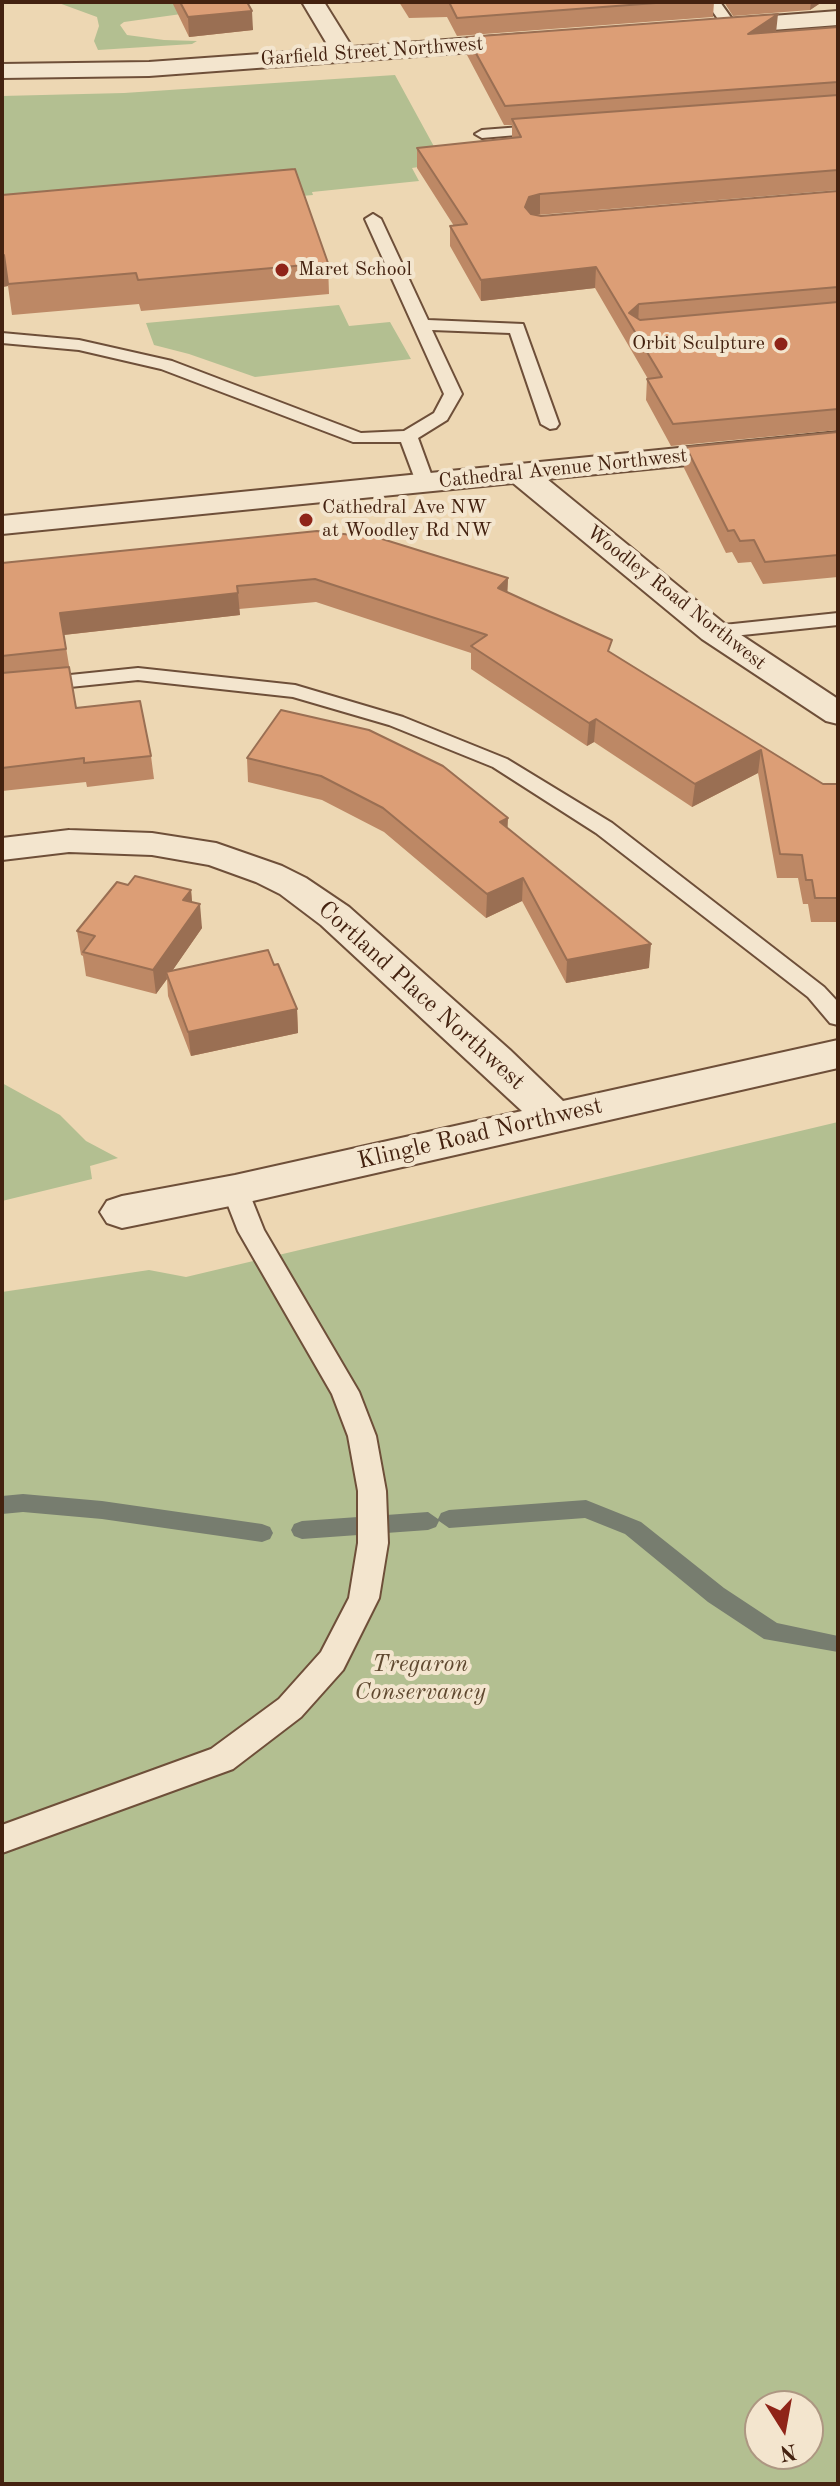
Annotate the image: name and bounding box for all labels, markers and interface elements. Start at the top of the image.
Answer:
street label: Garfield Street Northwest [260,32,484,72]
place label: Maret School [298,258,412,282]
marker: Maret School [273,261,291,279]
place label: Orbit Sculpture [632,332,765,356]
marker: Orbit Sculpture [772,335,790,353]
street label: Cathedral Avenue Northwest [438,444,688,494]
place label: Cathedral Ave NW at Woodley Rd NW [322,496,492,543]
marker: Cathedral Ave NW at Woodley Rd NW [297,511,315,529]
street label: Woodley Road Northwest [581,520,771,676]
street label: Cortland Place Northwest [312,895,530,1097]
street label: Klingle Road Northwest [355,1092,605,1176]
park label: Tregaron Conservancy [354,1651,486,1707]
north arrow [744,2390,824,2470]
text: N [778,2439,799,2464]

